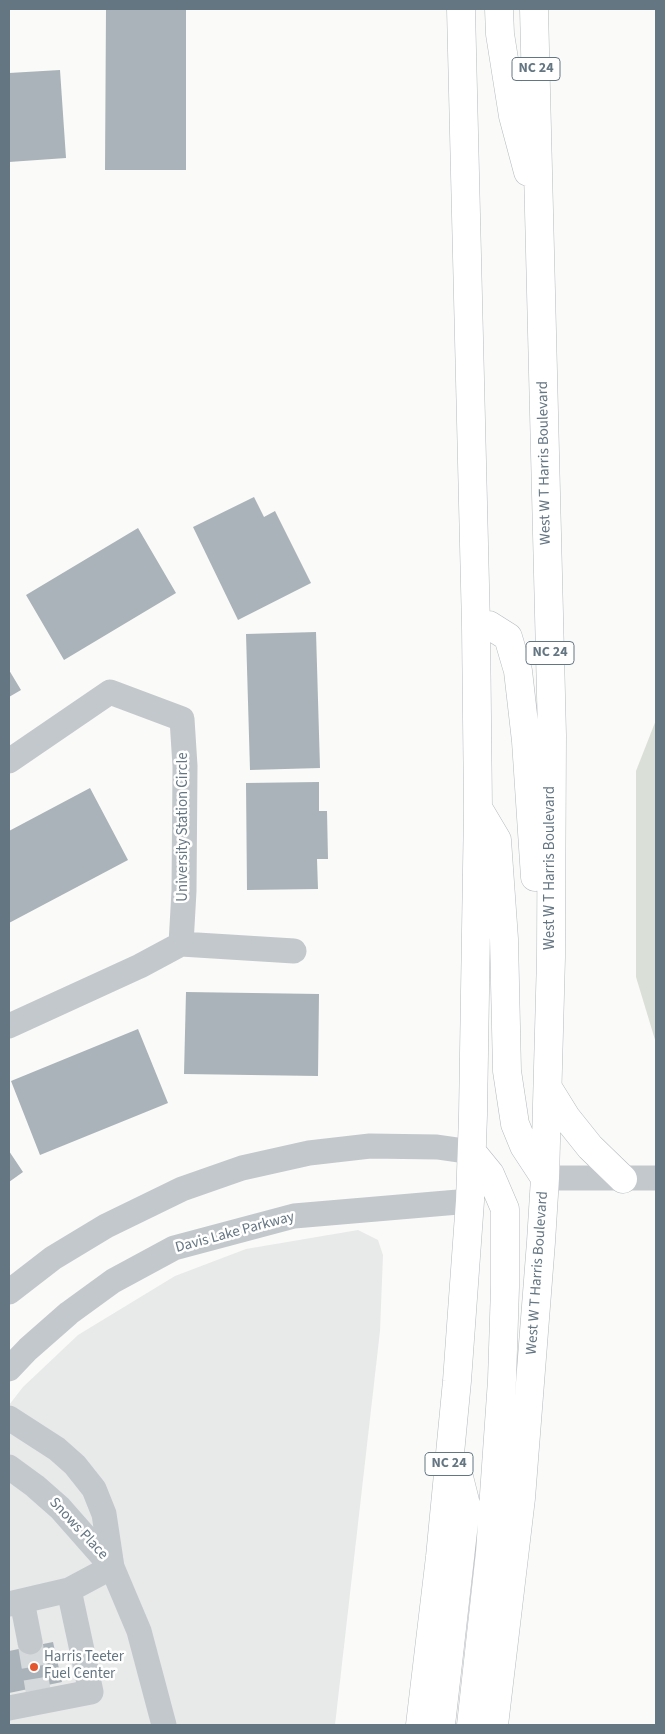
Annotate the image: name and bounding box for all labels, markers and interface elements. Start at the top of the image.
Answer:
road number: NC 24 [512,58,560,80]
street label: West W T Harris Boulevard [535,381,555,545]
road number: NC 24 [526,641,574,664]
street label: University Station Circle [175,752,193,902]
street label: West W T Harris Boulevard [542,786,560,950]
street label: West W T Harris Boulevard [523,1191,553,1355]
street label: Davis Lake Parkway [174,1208,296,1258]
road number: NC 24 [425,1452,473,1476]
street label: Snows Place [45,1494,111,1564]
place label: Harris Teeter Fuel Center [44,1649,124,1684]
marker: Harris Teeter Fuel Center [28,1661,40,1673]

